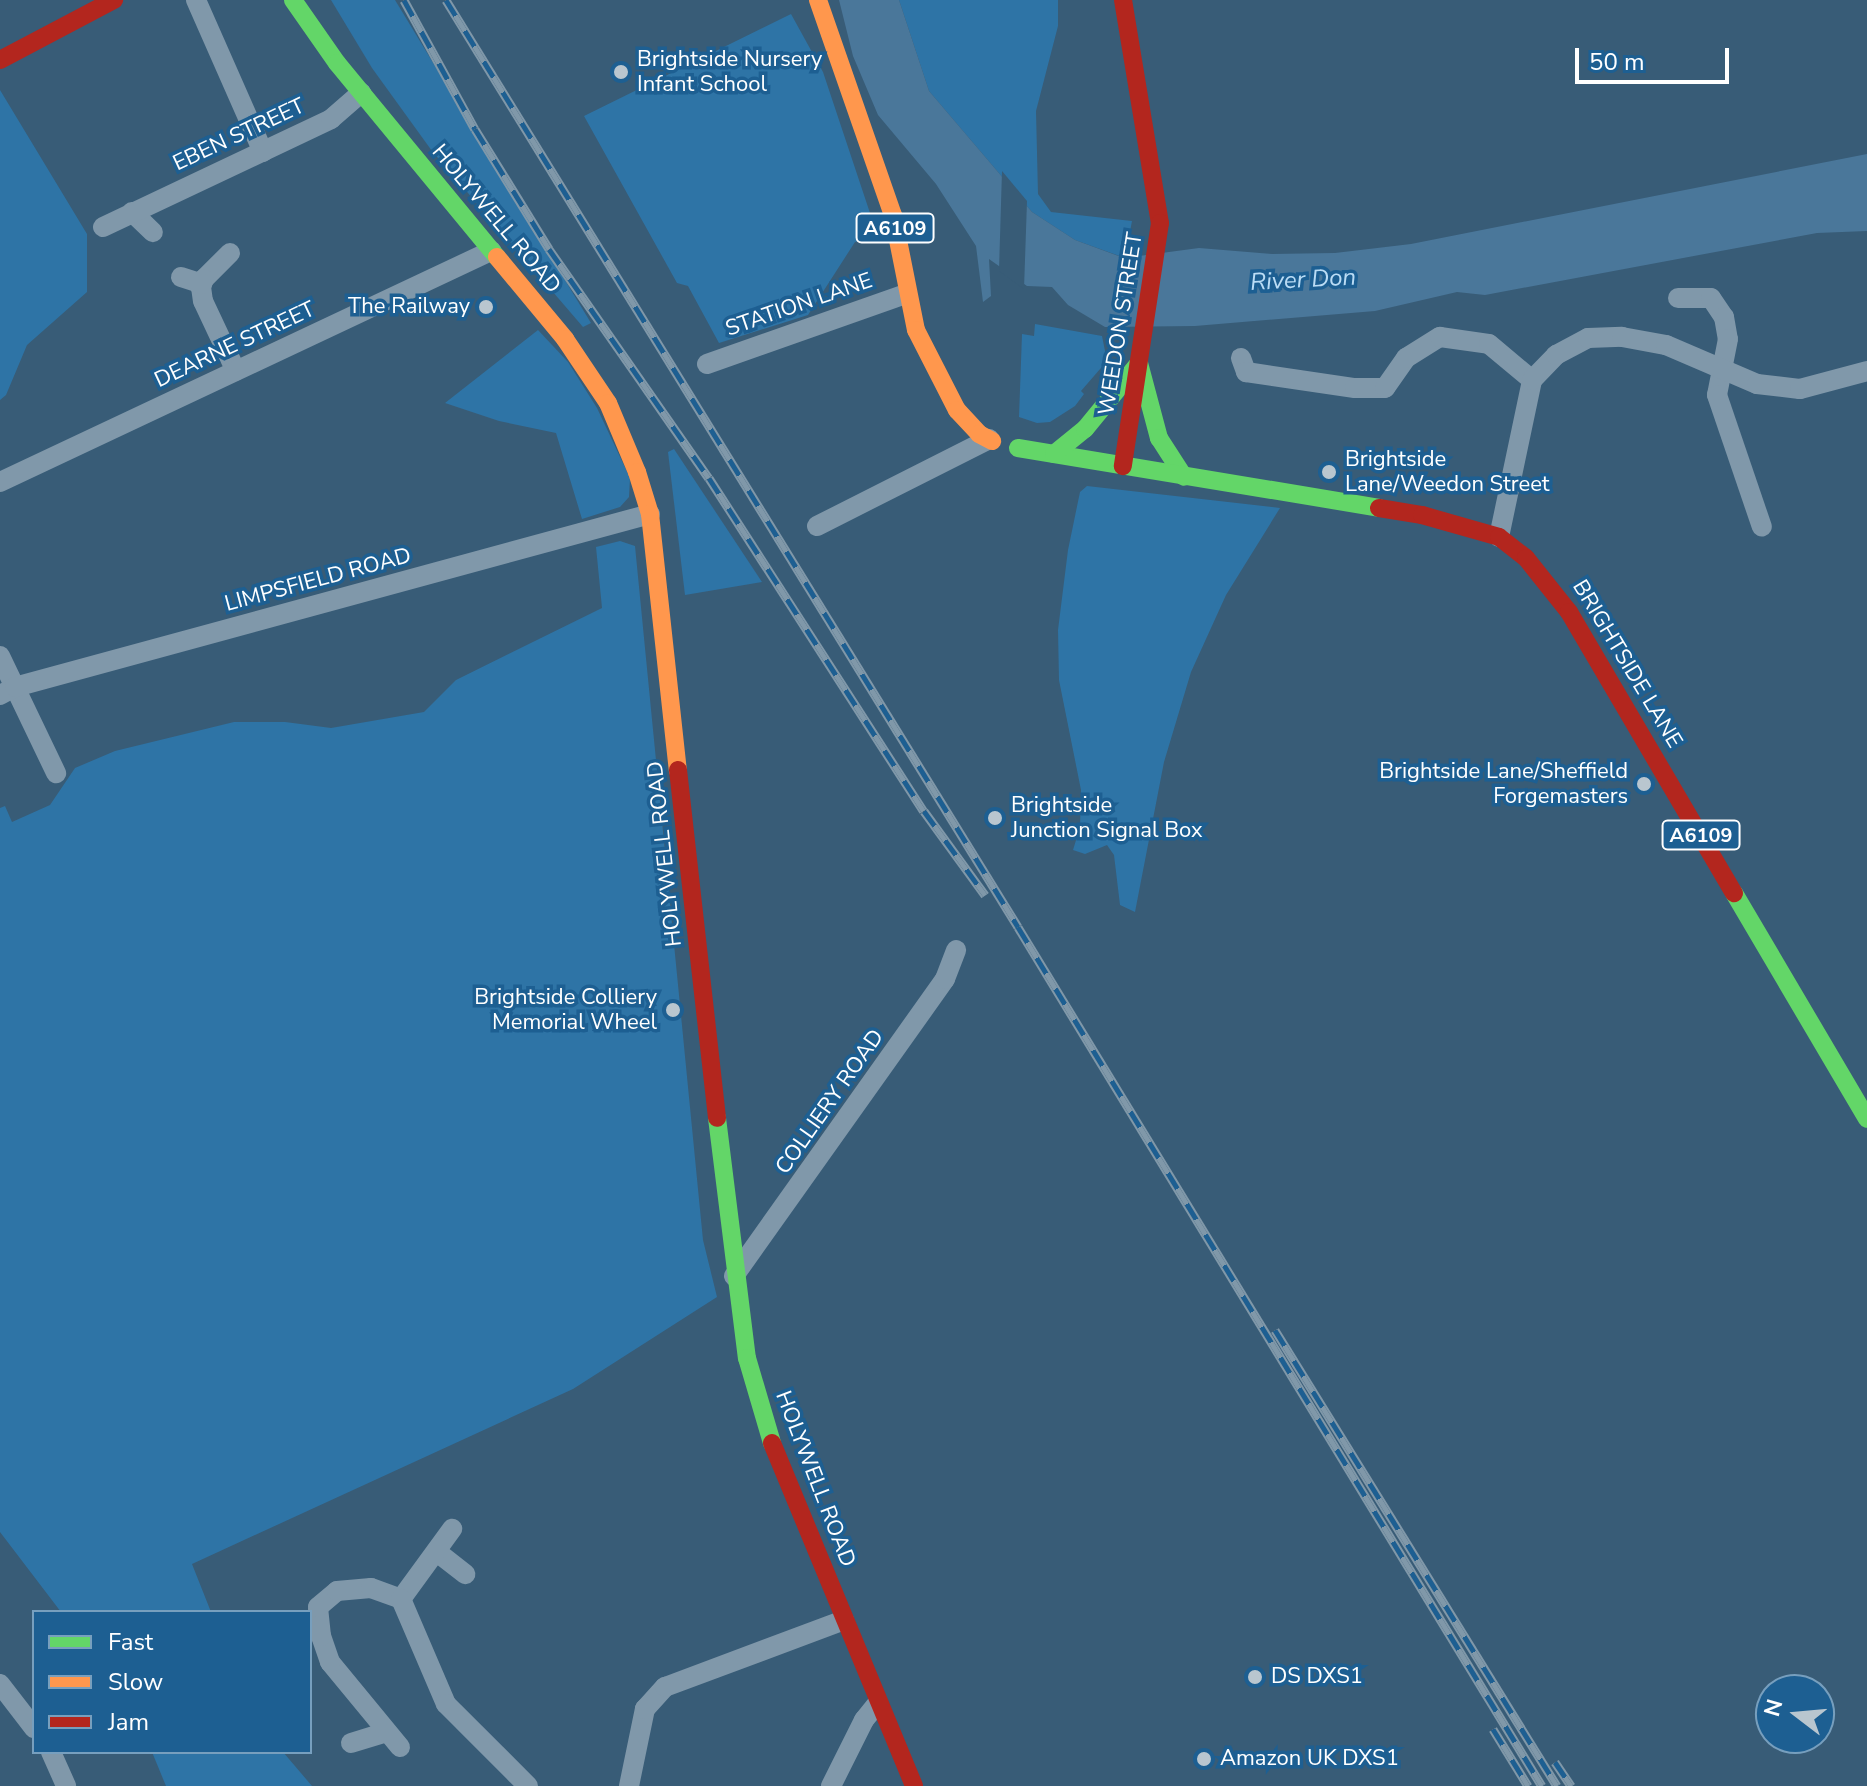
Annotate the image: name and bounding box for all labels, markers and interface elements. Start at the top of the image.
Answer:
scale bar [1579,32,1733,82]
place label: Brightside Nursery Infant School [637,46,822,98]
text: 50 m [1589,46,1645,78]
marker: Brightside Nursery Infant School [612,63,630,81]
street label: EBEN STREET [169,93,309,177]
street label: HOLYWELL ROAD [426,139,566,299]
road number: A6109 [855,212,935,244]
street label: WEEDON STREET [1094,231,1148,417]
water label: River Don [1249,263,1357,297]
street label: STATION LANE [722,268,876,342]
place label: The Railway [348,294,470,320]
street label: DEARNE STREET [151,296,319,394]
marker: The Railway [477,298,495,316]
place label: Brightside Lane/Weedon Street [1345,446,1550,498]
marker: Brightside Lane/Weedon Street [1320,463,1338,481]
street label: LIMPSFIELD ROAD [222,542,414,618]
street label: BRIGHTSIDE LANE [1566,575,1688,753]
place label: Brightside Lane/Sheffield Forgemasters [1379,758,1628,810]
street label: HOLYWELL ROAD [642,760,688,948]
marker: Brightside Lane/Sheffield Forgemasters [1635,775,1653,793]
place label: Brightside Junction Signal Box [1011,792,1203,844]
marker: Brightside Junction Signal Box [986,809,1004,827]
road number: A6109 [1661,819,1741,851]
place label: Brightside Colliery Memorial Wheel [474,984,657,1036]
marker: Brightside Colliery Memorial Wheel [664,1001,682,1019]
street label: COLLIERY ROAD [770,1025,890,1179]
street label: HOLYWELL ROAD [769,1387,861,1571]
legend [32,1610,312,1754]
text: Fast [108,1626,153,1658]
place label: DS DXS1 [1271,1664,1363,1690]
text: Slow [108,1666,163,1698]
marker: DS DXS1 [1246,1668,1264,1686]
north arrow [1755,1674,1835,1754]
text: N [1757,1696,1791,1720]
text: Jam [108,1706,149,1738]
place label: Amazon UK DXS1 [1220,1746,1399,1772]
marker: Amazon UK DXS1 [1195,1750,1213,1768]

